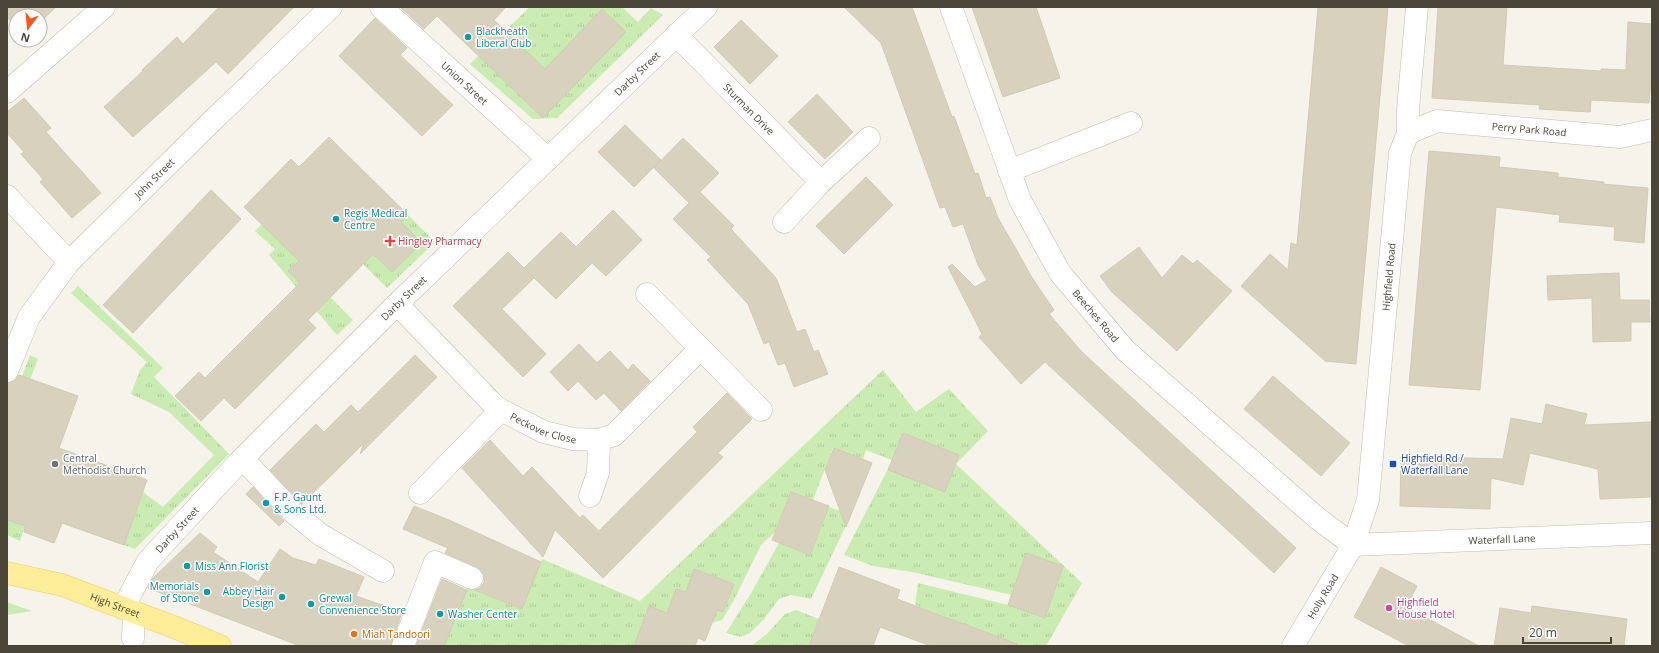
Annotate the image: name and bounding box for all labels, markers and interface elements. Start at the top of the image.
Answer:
north arrow [8,8,48,48]
place label: Blackheath Liberal Club [476,24,531,50]
text: N [19,30,31,47]
marker: Blackheath Liberal Club [463,32,473,42]
street label: Darby Street [611,48,663,99]
street label: Union Street [438,58,491,108]
street label: Sturman Drive [720,80,778,138]
street label: Perry Park Road [1491,119,1567,139]
street label: John Street [130,155,178,202]
place label: Regis Medical Centre [344,206,407,232]
marker: Regis Medical Centre [331,214,341,224]
place label: Hingley Pharmacy [398,234,483,248]
marker: Hingley Pharmacy [385,236,395,246]
street label: Highfield Road [1378,242,1399,311]
street label: Darby Street [378,272,430,323]
street label: Beeches Road [1070,286,1122,345]
street label: Peckover Close [508,409,577,446]
place label: Central Methodist Church [63,451,146,477]
place label: Highfield Rd / Waterfall Lane [1401,451,1469,477]
marker: Central Methodist Church [50,459,60,469]
marker: Highfield Rd / Waterfall Lane [1388,459,1398,469]
place label: F.P. Gaunt & Sons Ltd. [274,490,326,516]
marker: F.P. Gaunt & Sons Ltd. [261,498,271,508]
street label: Darby Street [152,503,202,556]
street label: Waterfall Lane [1468,531,1536,547]
place label: Miss Ann Florist [195,559,269,573]
marker: Miss Ann Florist [182,561,192,571]
street label: Holly Road [1304,571,1341,621]
place label: Memorials of Stone [150,579,199,605]
place label: Abbey Hair Design [223,584,274,610]
marker: Memorials of Stone [202,587,212,597]
street label: High Street [88,589,142,621]
place label: Grewal Convenience Store [319,591,407,617]
marker: Abbey Hair Design [277,592,287,602]
place label: Highfield House Hotel [1397,595,1455,621]
marker: Grewal Convenience Store [306,599,316,609]
marker: Highfield House Hotel [1384,603,1394,613]
place label: Washer Center [448,607,517,621]
marker: Washer Center [435,609,445,619]
scale bar [1523,619,1611,645]
text: 20 m [1529,624,1557,641]
place label: Miah Tandoori [362,627,430,641]
marker: Miah Tandoori [349,629,359,639]

